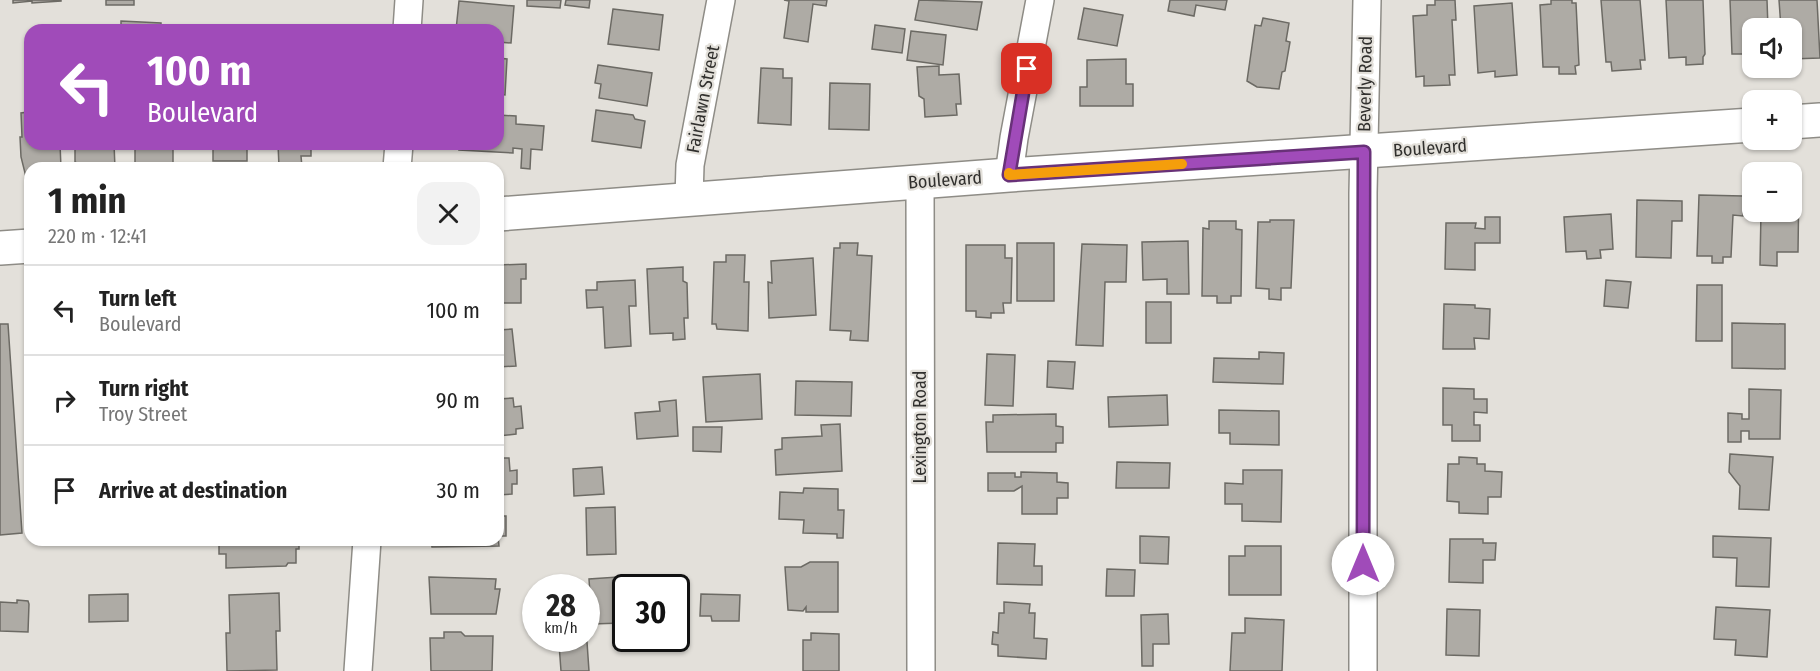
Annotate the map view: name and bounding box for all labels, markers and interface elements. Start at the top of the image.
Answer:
map controls [1742,18,1802,222]
button: sound [1742,18,1802,78]
street label: Beverly Road [1353,36,1377,132]
street label: Fairlawn Street [682,43,724,155]
pin [1001,43,1052,94]
text: 100 m [147,46,251,96]
icon: left [48,48,126,126]
icon: arrive [1010,52,1043,85]
button: + [1742,90,1802,150]
text: Boulevard [147,97,258,129]
street label: Boulevard [1392,134,1468,162]
button: − [1742,162,1802,222]
street label: Boulevard [907,166,983,194]
text: 1 min [48,179,126,223]
button: close [417,182,480,245]
text: 220 m · 12:41 [48,224,147,248]
text: Turn left [99,285,177,312]
icon: left [48,294,81,327]
text: 100 m [426,297,480,324]
text: Boulevard [99,312,181,336]
street label: Lexington Road [909,371,931,483]
text: Turn right [99,375,188,402]
icon: right [48,384,81,417]
text: 90 m [436,387,480,414]
text: Troy Street [99,402,187,426]
icon: arrive [48,474,81,507]
text: Arrive at destination [99,477,287,504]
text: 30 m [437,477,480,504]
position arrow [1331,532,1395,596]
speed limit sign: 30 [612,574,690,652]
text: 28 [546,588,576,624]
text: km/h [544,619,578,637]

